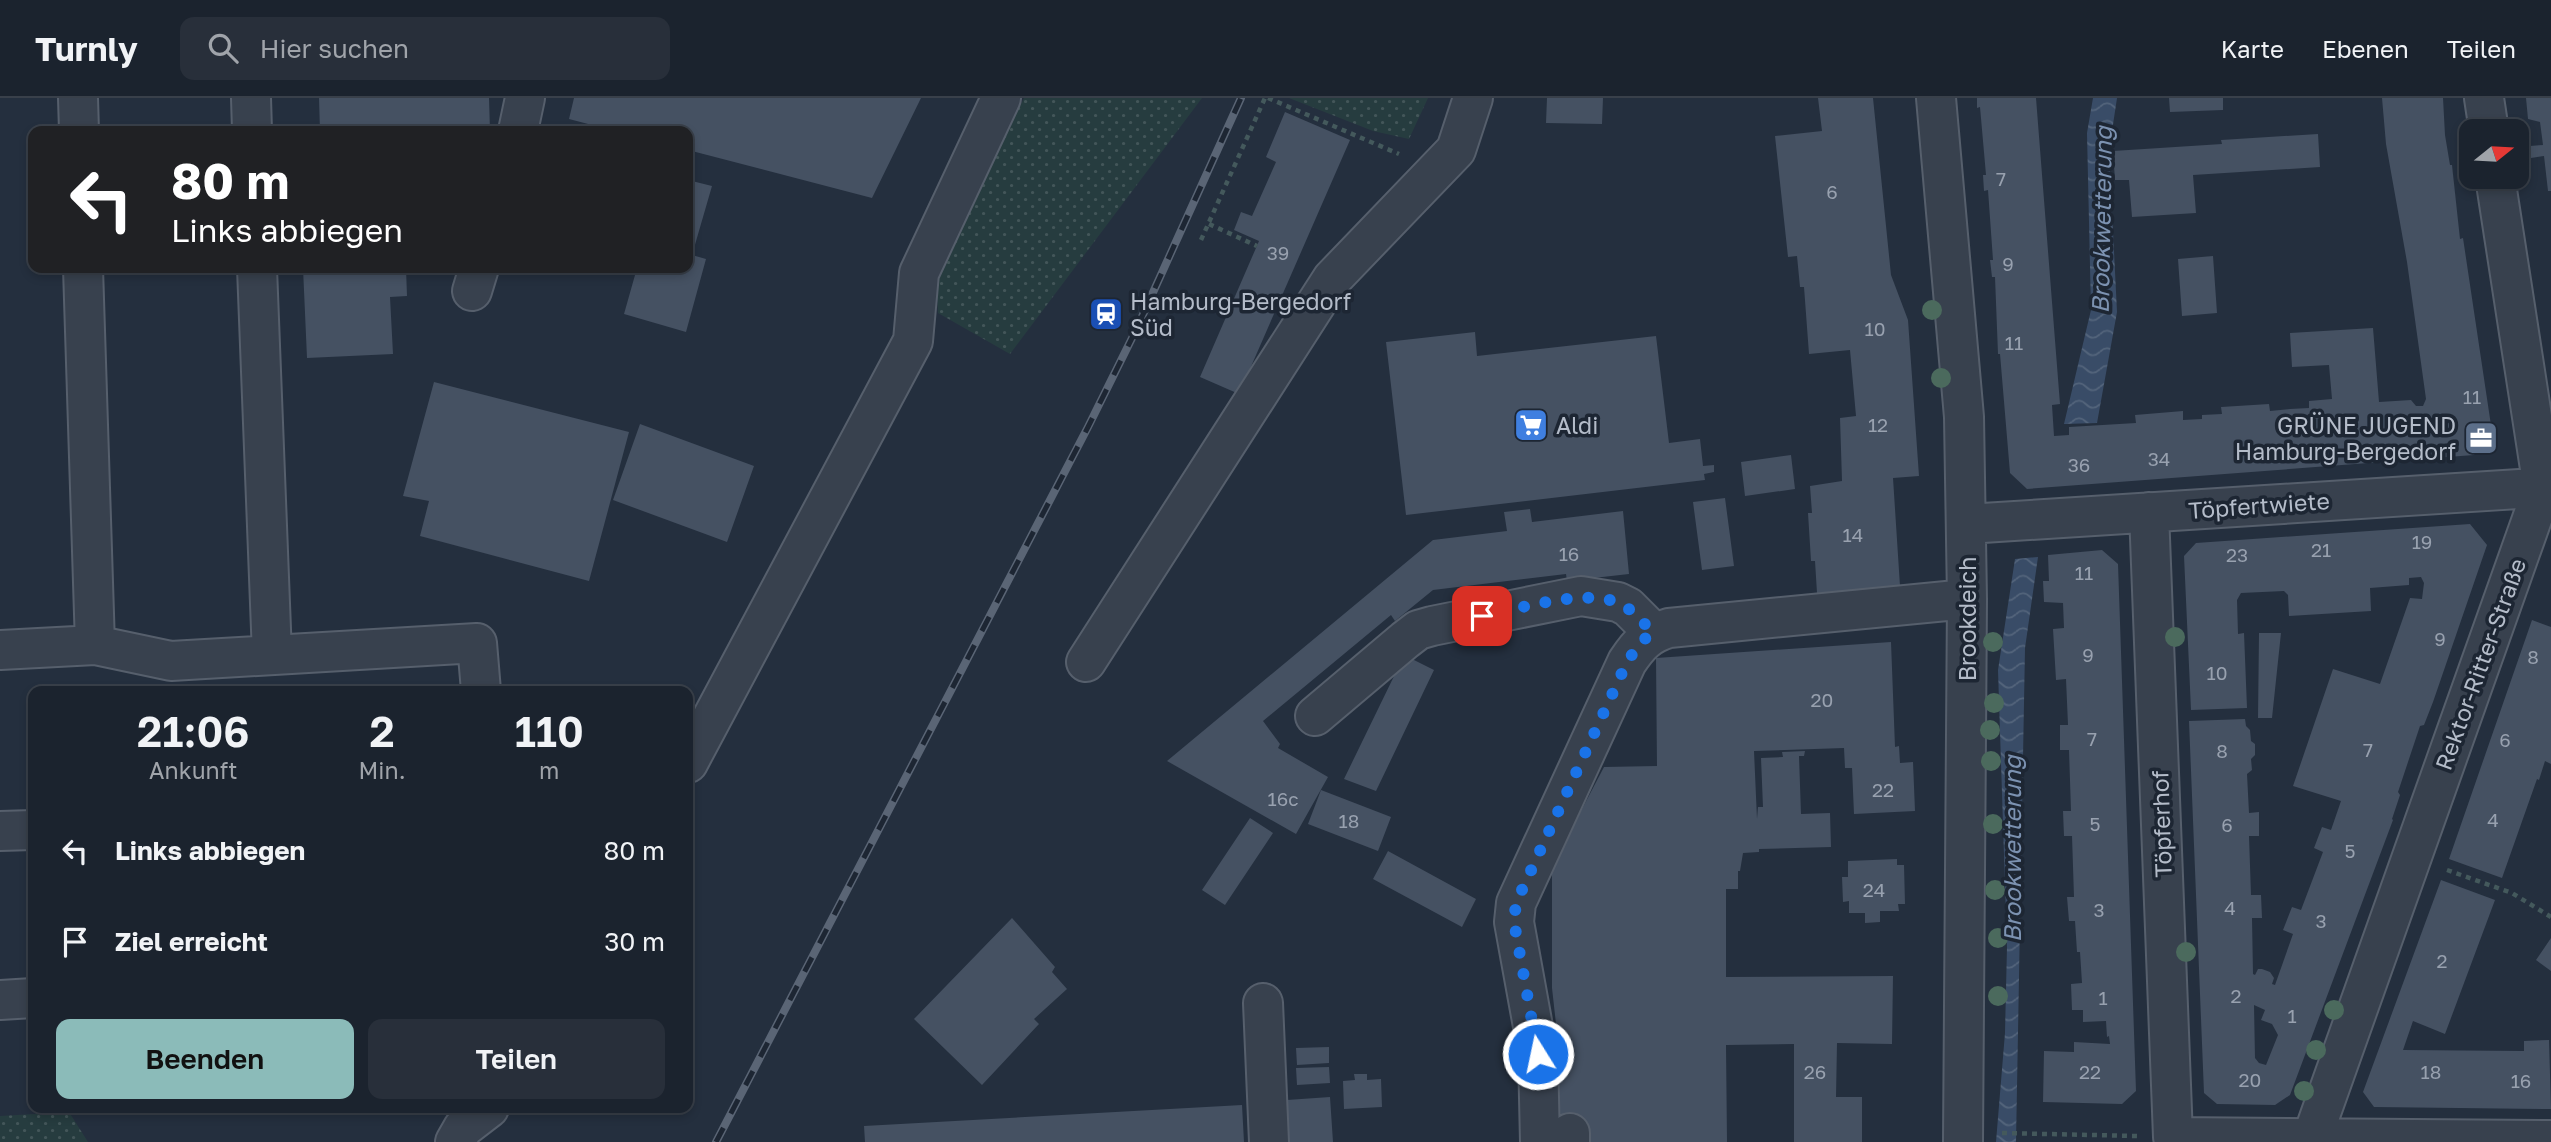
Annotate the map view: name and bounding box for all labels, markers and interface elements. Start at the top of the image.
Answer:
search box [180,17,670,80]
text: Turnly [35,29,138,68]
icon: search [204,29,242,67]
text: Hier suchen [260,33,409,64]
text: Karte [2221,34,2284,63]
text: Ebenen [2322,34,2409,63]
text: Teilen [2447,34,2516,63]
north arrow [2459,119,2529,189]
map controls [2459,119,2529,189]
water label: Brookwetterung [2085,124,2118,314]
text: 80 m [171,151,289,210]
icon: left [56,154,147,245]
house number: 7 [1996,167,2006,190]
house number: 6 [1826,180,1838,203]
text: Links abbiegen [171,211,403,249]
house number: 39 [1267,241,1289,264]
house number: 9 [2002,252,2014,275]
place label: Hamburg-Bergedorf Süd [1130,287,1351,341]
station icon: Hamburg-Bergedorf Süd [1087,295,1125,333]
house number: 10 [1865,317,1886,340]
house number: 11 [2005,331,2023,354]
house number: 11 [2463,385,2481,408]
supermarket icon: Aldi [1512,406,1550,444]
place label: Aldi [1556,411,1598,439]
place label: GRÜNE JUGEND Hamburg-Bergedorf [2235,411,2456,465]
house number: 12 [1868,413,1888,436]
office icon: GRÜNE JUGEND Hamburg-Bergedorf [2462,419,2500,457]
house number: 34 [2148,447,2170,470]
house number: 36 [2068,453,2090,476]
street label: Töpfertwiete [2187,486,2331,524]
house number: 14 [1843,523,1863,546]
house number: 19 [2412,530,2432,553]
house number: 21 [2311,538,2331,561]
house number: 16 [1559,542,1579,565]
house number: 23 [2226,543,2248,566]
street label: Rektor-Ritter-Straße [2429,554,2531,774]
street label: Brookdeich [1953,557,1981,681]
house number: 11 [2075,561,2093,584]
pin [1452,586,1512,646]
icon: arrive [1463,597,1501,635]
house number: 9 [2434,627,2446,650]
house number: 9 [2082,643,2094,666]
house number: 8 [2527,645,2539,668]
house number: 10 [2207,661,2228,684]
house number: 20 [1811,688,1833,711]
text: 21:06 [137,706,250,756]
text: 2 [370,706,395,756]
text: 110 [515,706,584,756]
house number: 7 [2087,727,2097,750]
house number: 6 [2499,728,2511,751]
house number: 7 [2363,738,2373,761]
house number: 8 [2216,739,2228,762]
water label: Brookwetterung [1997,753,2027,943]
text: Ankunft [149,756,238,784]
text: Min. [359,756,406,784]
text: m [539,756,559,784]
street label: Töpferhof [2145,770,2177,878]
house number: 22 [1872,778,1894,801]
house number: 16c [1267,787,1299,810]
house number: 4 [2487,808,2499,831]
house number: 18 [1339,809,1359,832]
house number: 5 [2089,812,2101,835]
house number: 6 [2221,813,2233,836]
icon: left [56,832,94,870]
text: Links abbiegen [115,835,305,866]
text: 80 m [604,835,665,866]
house number: 5 [2344,839,2356,862]
house number: 24 [1863,878,1885,901]
house number: 4 [2224,896,2236,919]
house number: 3 [2093,898,2105,921]
house number: 3 [2315,909,2327,932]
icon: arrive [56,923,94,961]
text: Ziel erreicht [115,926,268,957]
text: 30 m [604,926,665,957]
house number: 2 [2436,949,2448,972]
house number: 2 [2230,984,2242,1007]
house number: 1 [2098,986,2108,1009]
house number: 1 [2287,1004,2297,1027]
position arrow [1501,1017,1575,1091]
button: Beenden [56,1019,354,1099]
button: Teilen [368,1019,665,1099]
house number: 26 [1804,1060,1826,1083]
house number: 22 [2079,1060,2101,1083]
house number: 18 [2421,1060,2441,1083]
house number: 20 [2239,1068,2261,1091]
house number: 16 [2511,1069,2531,1092]

